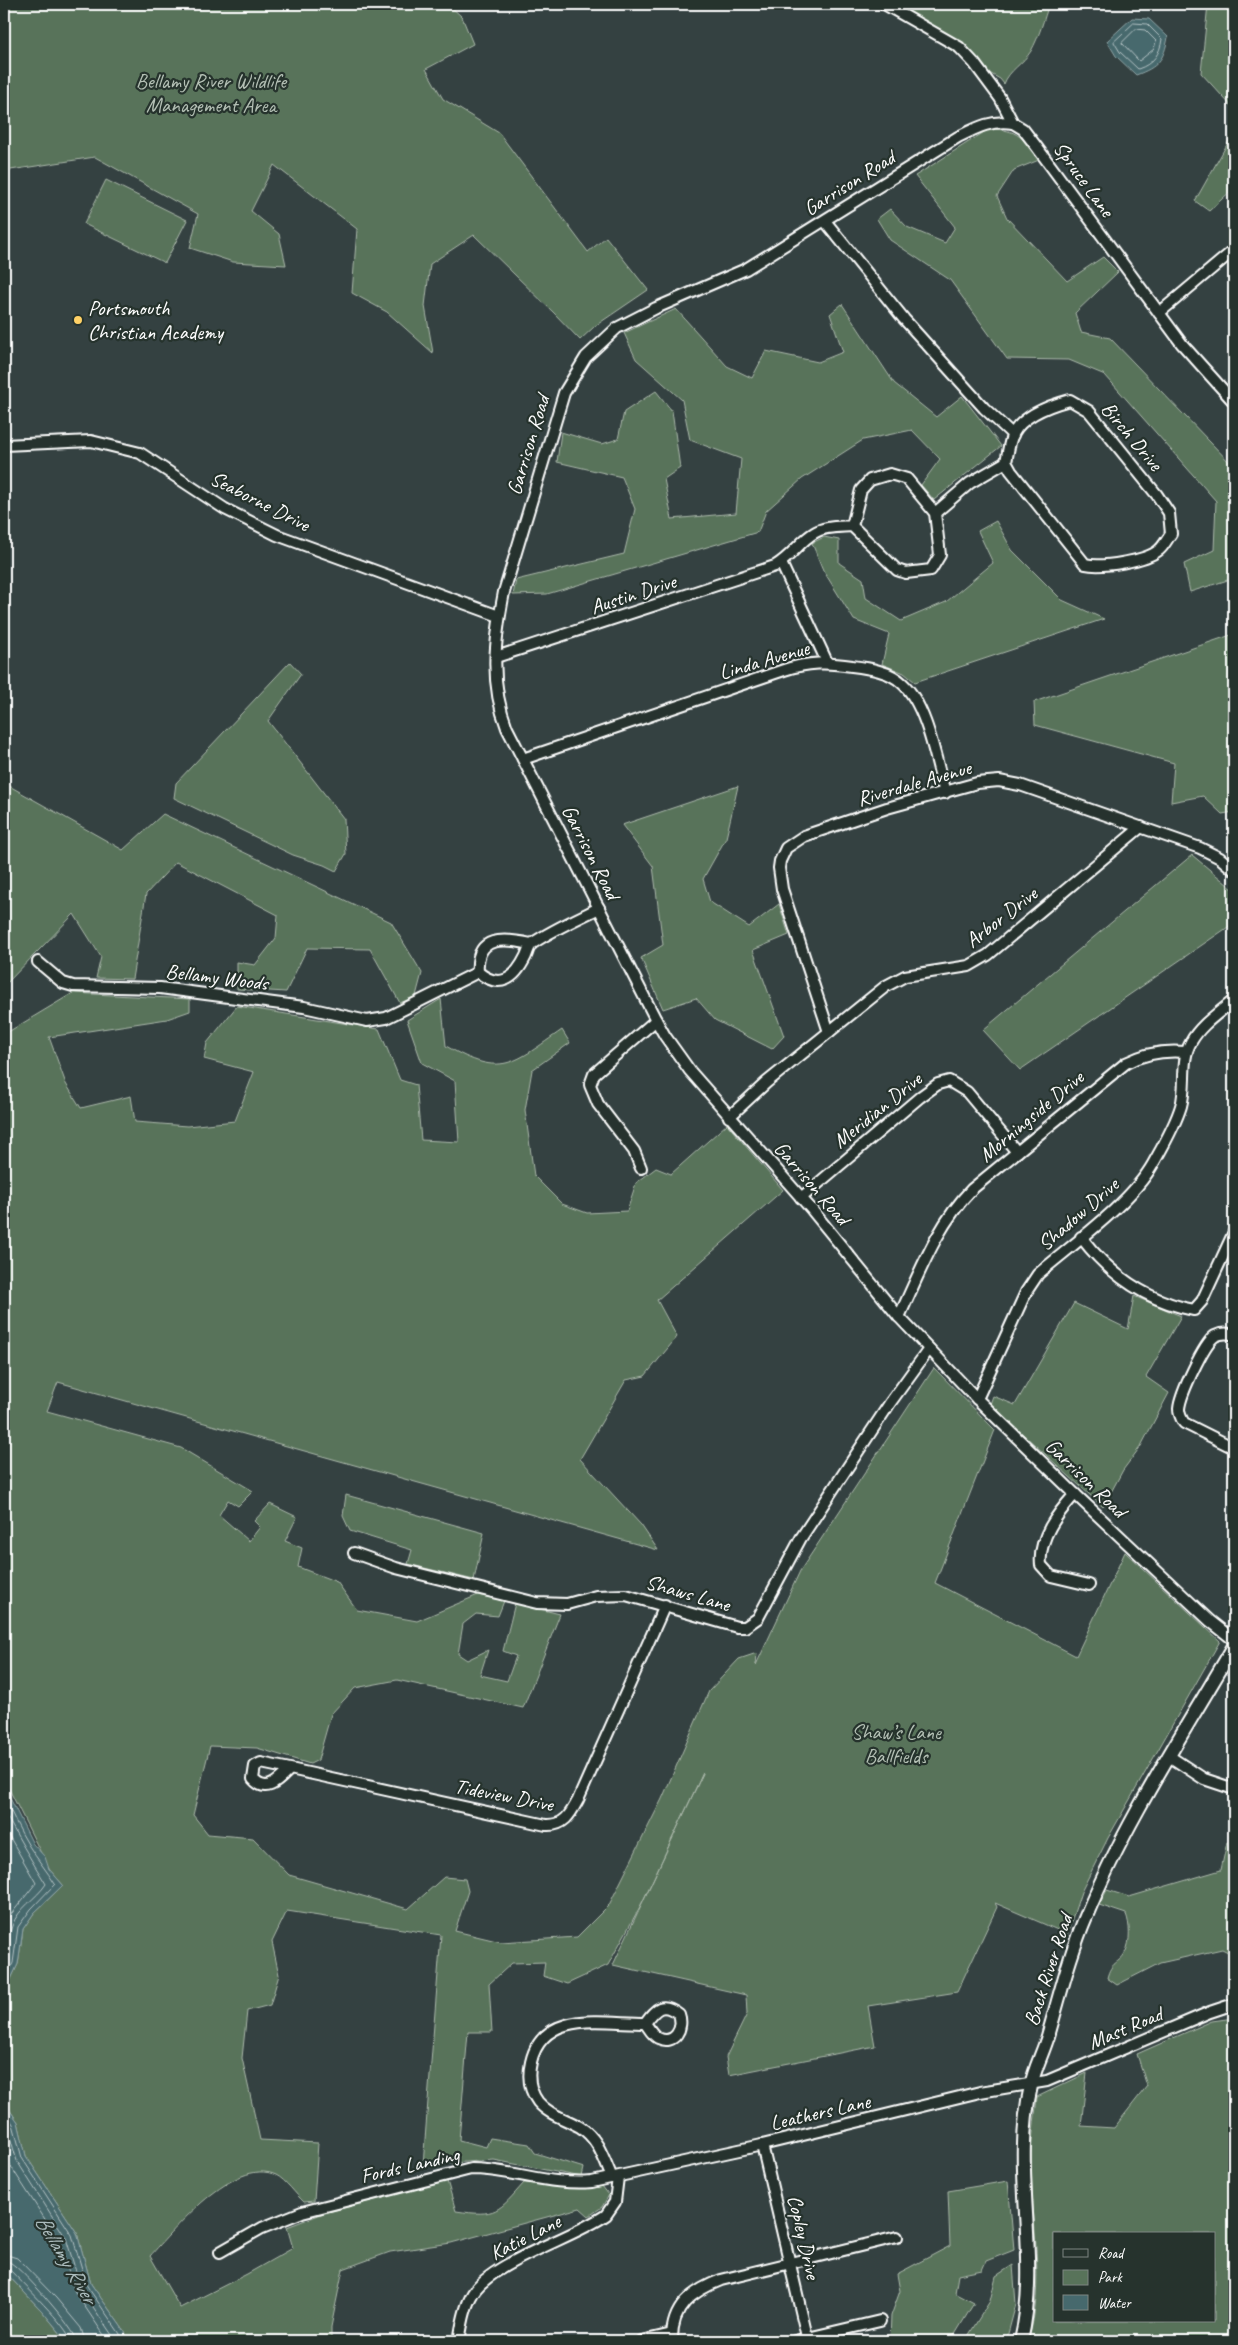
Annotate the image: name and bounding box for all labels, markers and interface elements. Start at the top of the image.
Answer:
park label: Bellamy River Wildlife Management Area [136,68,288,118]
street label: Spruce Lane [1048,136,1121,224]
street label: Garrison Road [799,143,903,221]
place label: Portsmouth Christian Academy [88,295,225,345]
marker: Portsmouth Christian Academy [72,314,84,326]
street label: Garrison Road [501,389,557,498]
street label: Birch Drive [1096,396,1169,477]
street label: Seaborne Drive [206,465,315,538]
street label: Austin Drive [587,567,681,620]
street label: Linda Avenue [716,634,813,685]
street label: Riverdale Avenue [854,754,976,812]
street label: Garrison Road [556,800,628,907]
street label: Arbor Drive [960,880,1043,953]
street label: Bellamy Woods [164,958,271,996]
street label: Morningside Drive [973,1064,1090,1167]
street label: Meridian Drive [827,1066,928,1154]
street label: Garrison Road [768,1136,858,1233]
street label: Shadow Drive [1032,1170,1125,1256]
street label: Garrison Road [1040,1433,1135,1526]
street label: Shaws Lane [643,1569,734,1618]
park label: Shaw’s Lane Ballfields [851,1719,942,1769]
street label: Tideview Drive [452,1773,557,1818]
street label: Back River Road [1018,1908,1079,2029]
street label: Mast Road [1084,2000,1169,2055]
street label: Leathers Lane [768,2088,874,2136]
street label: Fords Landing [358,2141,463,2189]
street label: Copley Drive [782,2192,827,2284]
street label: Katie Lane [485,2208,566,2266]
water label: Bellamy River [29,2210,105,2312]
legend [1053,2232,1216,2322]
text: Road [1098,2244,1125,2263]
text: Park [1098,2268,1123,2287]
text: Water [1098,2294,1132,2313]

